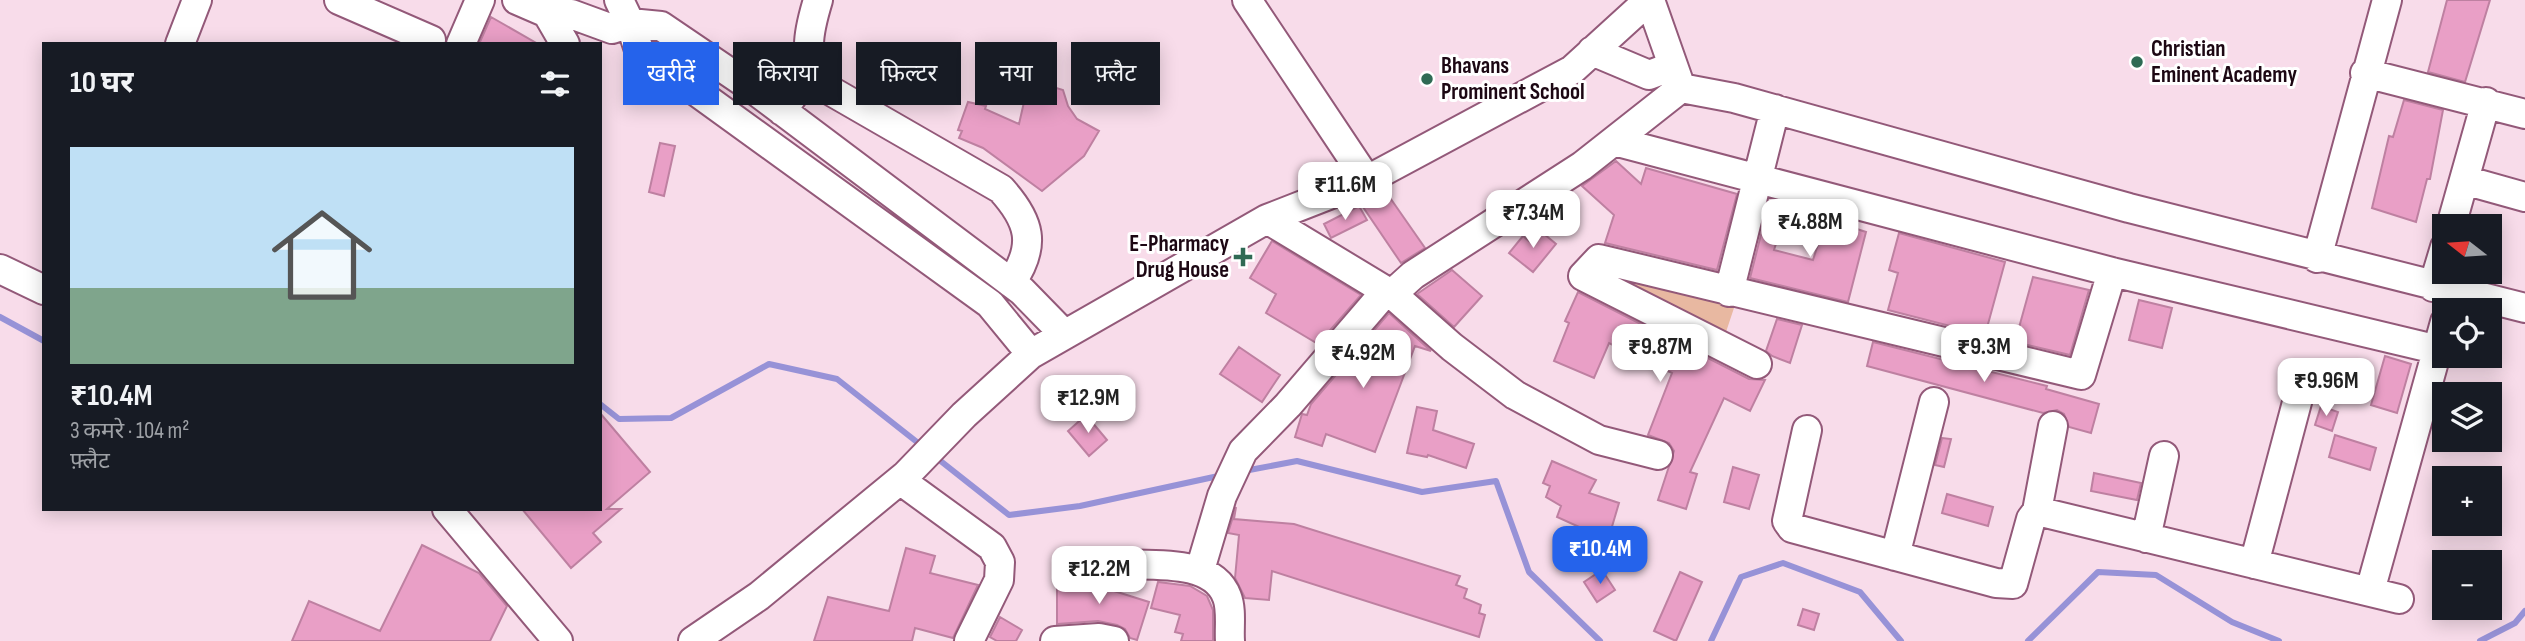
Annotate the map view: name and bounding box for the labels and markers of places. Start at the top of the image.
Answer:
place label: Christian Eminent Academy [2151,35,2298,89]
place label: Bhavans Prominent School [1441,52,1585,106]
marker: Christian Eminent Academy [2129,54,2145,70]
marker: Bhavans Prominent School [1419,71,1435,87]
pin: ₹11.6M [1288,162,1402,222]
pin: ₹7.34M [1476,190,1590,250]
pin: ₹4.88M [1753,200,1867,259]
place label: E-Pharmacy Drug House [1129,230,1229,284]
marker: E-Pharmacy Drug House [1235,249,1251,265]
pin: ₹9.87M [1603,324,1717,384]
pin: ₹9.3M [1935,324,2033,384]
pin: ₹4.92M [1306,330,1420,390]
pin: ₹9.96M [2269,358,2383,418]
pin: ₹12.9M [1031,376,1145,435]
pin: ₹10.4M [1543,526,1657,586]
pin: ₹12.2M [1042,546,1156,606]

